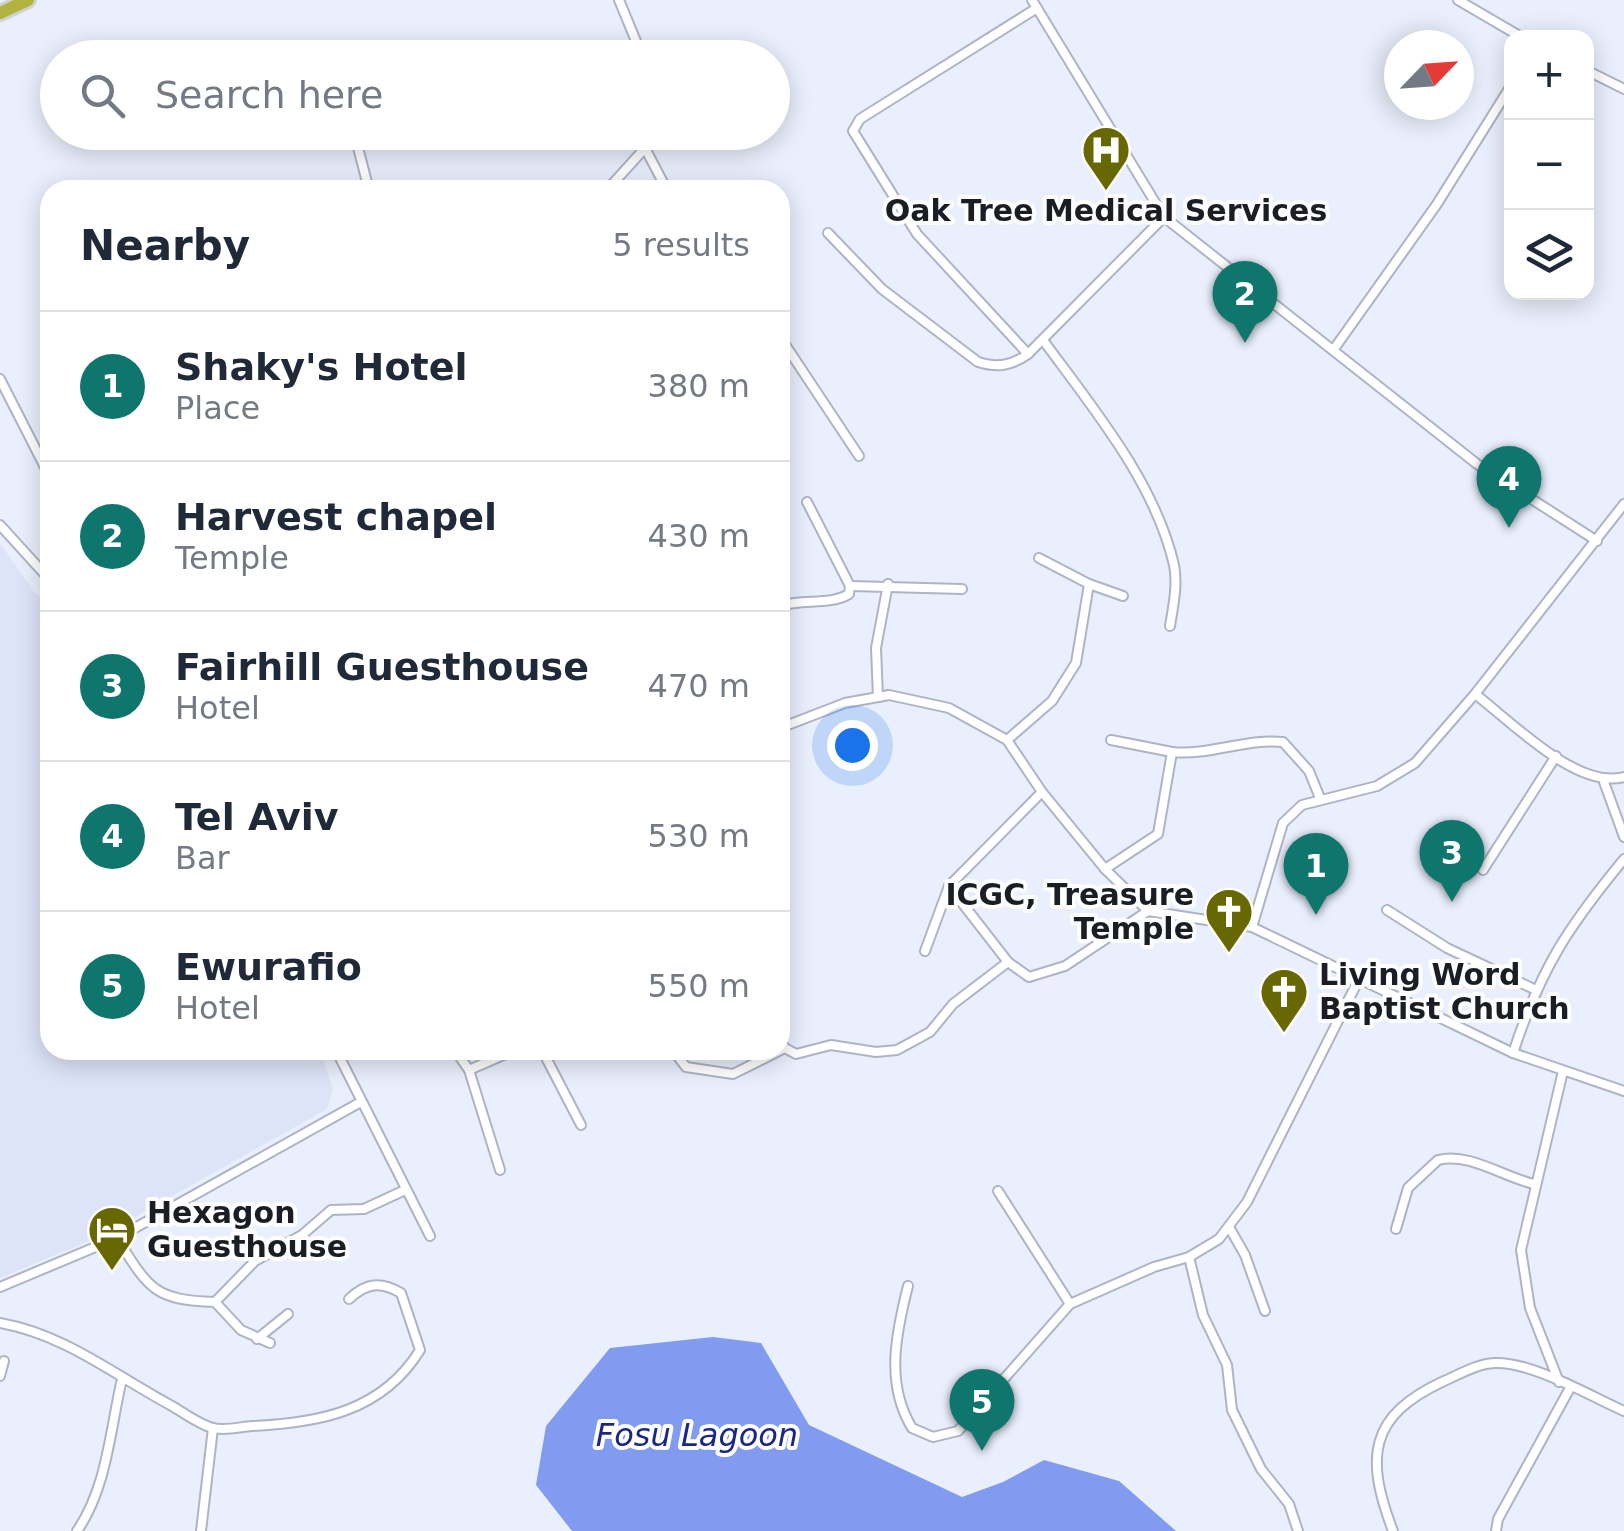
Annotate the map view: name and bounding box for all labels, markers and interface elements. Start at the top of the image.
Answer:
north arrow [1384,30,1474,120]
map controls [1504,30,1594,300]
button: + [1504,30,1594,120]
search box [40,40,790,150]
icon: search [75,68,130,123]
text: Search here [155,73,383,117]
button: − [1504,120,1594,210]
hospital icon: Oak Tree Medical Services [1080,124,1132,192]
place label: Oak Tree Medical Services [885,193,1327,228]
button: layers [1504,210,1594,300]
text: Nearby [80,221,250,270]
text: 5 results [612,226,750,264]
pin: 2 [1212,260,1278,343]
text: Shaky's Hotel [175,345,467,389]
text: 1 [101,367,124,405]
text: 380 m [648,367,750,405]
text: Place [175,389,260,427]
pin: 4 [1476,446,1542,528]
text: Harvest chapel [175,495,497,539]
text: 2 [101,517,124,555]
text: 430 m [648,517,750,555]
text: Temple [175,539,289,577]
text: Fairhill Guesthouse [175,645,589,689]
text: 3 [101,667,124,705]
text: 470 m [648,667,750,705]
text: Hotel [175,689,260,727]
your location [827,720,878,771]
text: Tel Aviv [175,795,339,839]
text: 4 [101,817,124,855]
text: 530 m [648,817,750,855]
pin: 3 [1420,820,1484,902]
pin: 1 [1284,832,1348,915]
text: Bar [175,839,230,877]
place label: ICGC, Treasure Temple [945,877,1194,946]
church icon: ICGC, Treasure Temple [1203,886,1255,954]
text: Ewurafio [175,945,362,989]
place label: Living Word Baptist Church [1319,957,1570,1026]
church icon: Living Word Baptist Church [1258,966,1310,1034]
text: 5 [101,967,124,1005]
text: 550 m [648,967,750,1005]
text: Hotel [175,989,260,1027]
place label: Hexagon Guesthouse [147,1195,347,1264]
hotel icon: Hexagon Guesthouse [86,1204,138,1272]
pin: 5 [950,1368,1014,1451]
water label: Fosu Lagoon [596,1416,798,1454]

